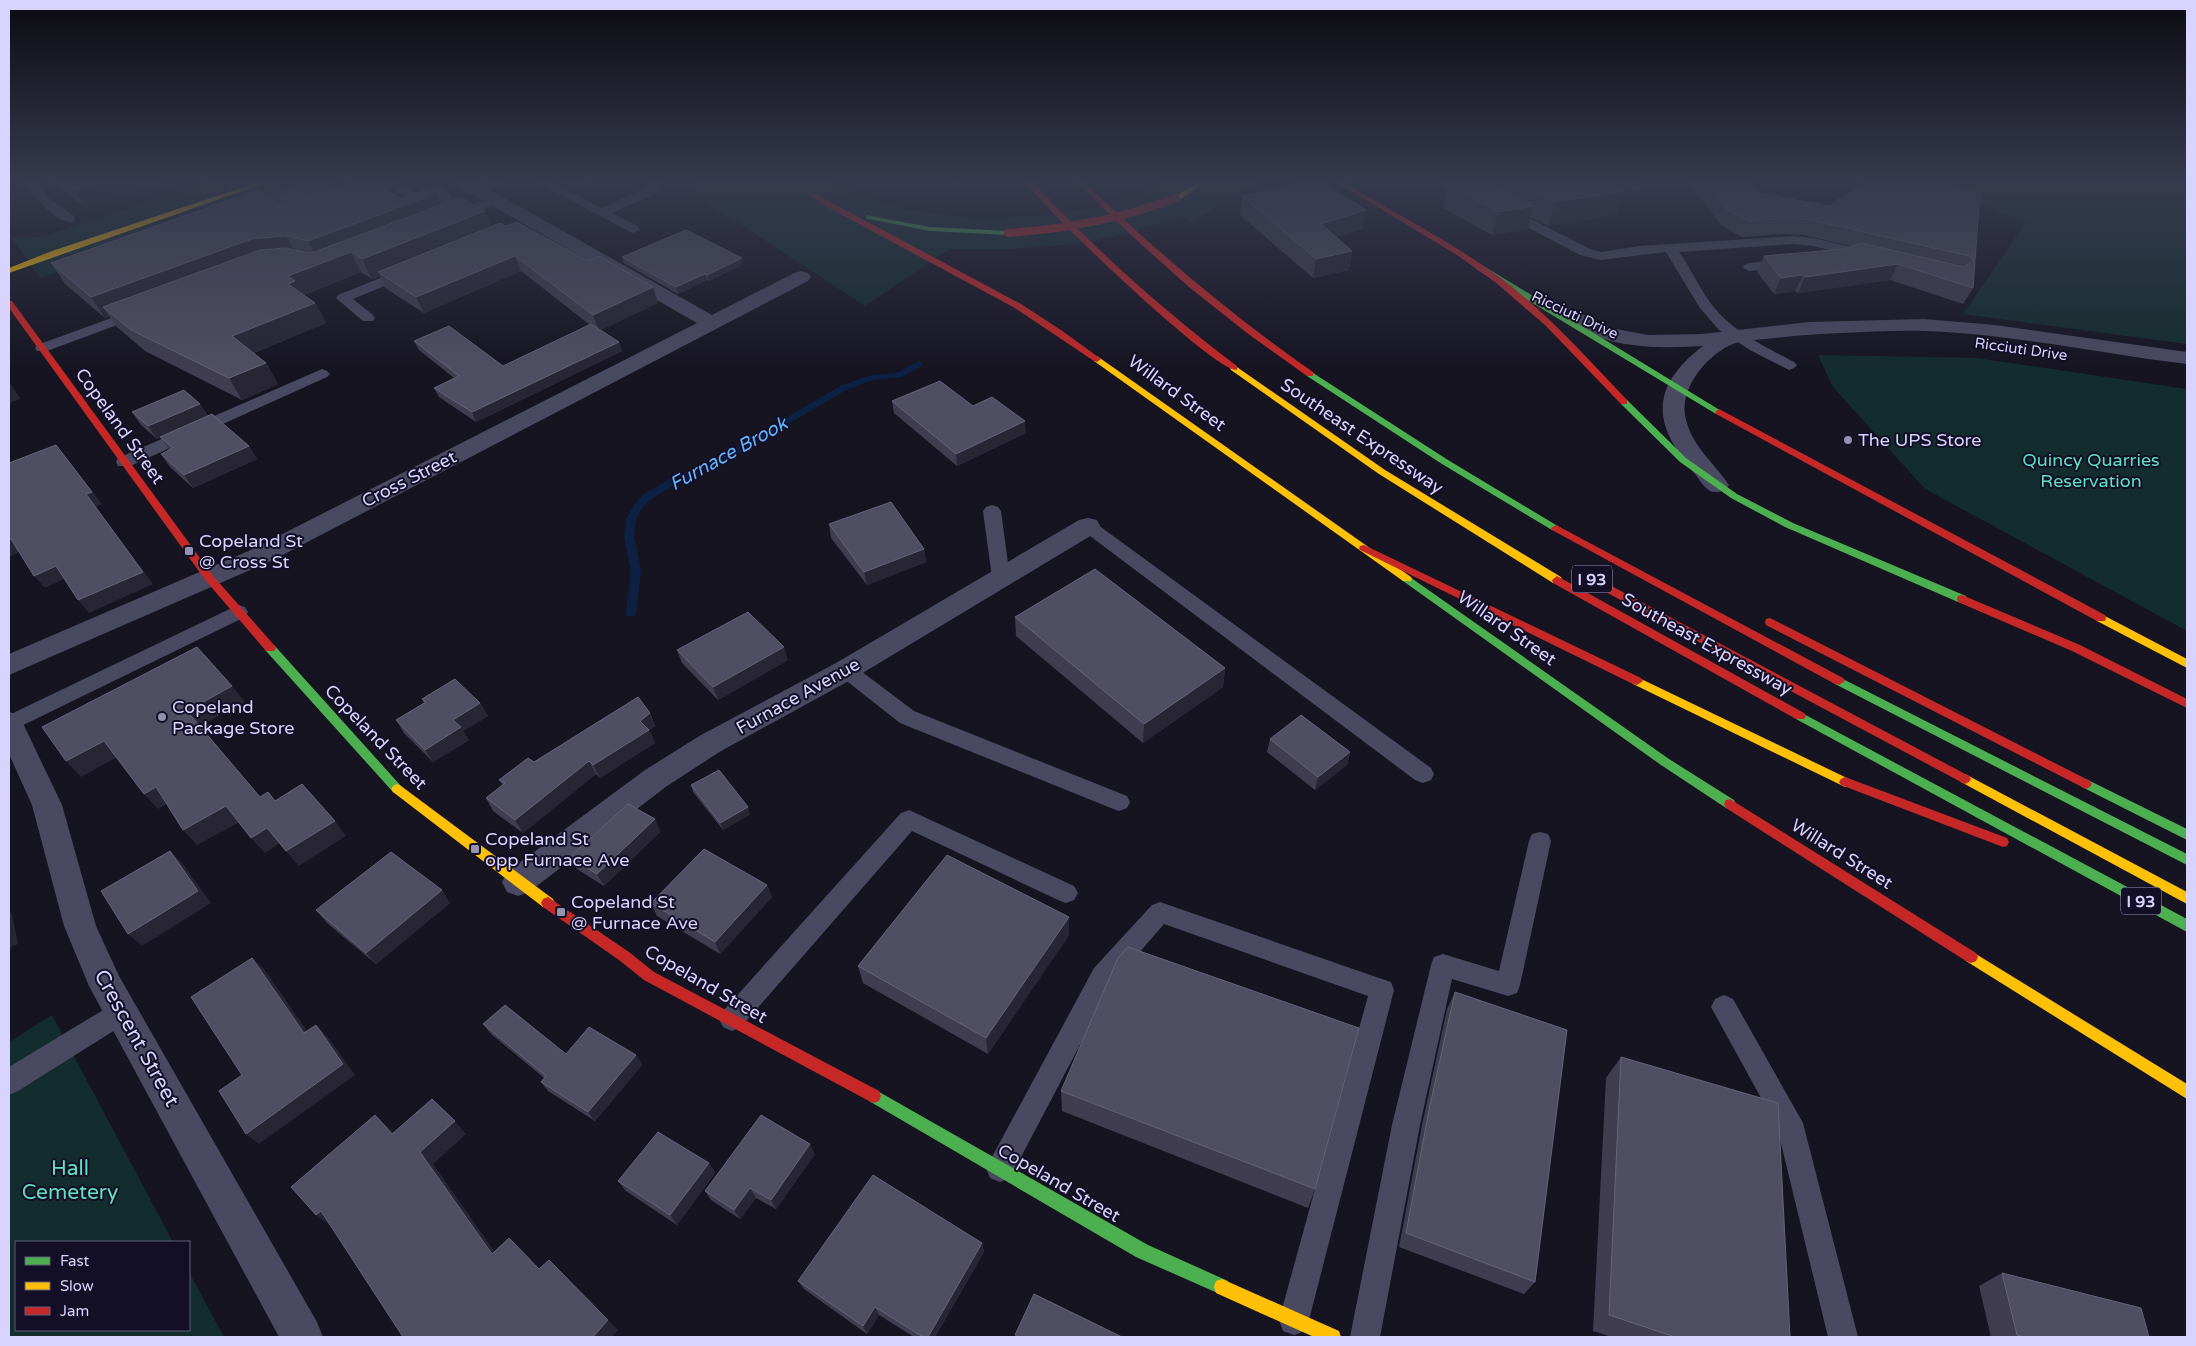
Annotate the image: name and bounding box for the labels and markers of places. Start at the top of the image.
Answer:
place label: The UPS Store [1858,429,1981,451]
marker: The UPS Store [1842,434,1854,446]
place label: Copeland St @ Cross St [199,530,303,573]
marker: Copeland St @ Cross St [183,545,195,557]
place label: Copeland Package Store [172,696,295,739]
marker: Copeland Package Store [156,711,168,723]
place label: Copeland St opp Furnace Ave [485,828,629,871]
marker: Copeland St opp Furnace Ave [469,843,481,855]
place label: Copeland St @ Furnace Ave [571,891,698,934]
marker: Copeland St @ Furnace Ave [555,906,567,918]

